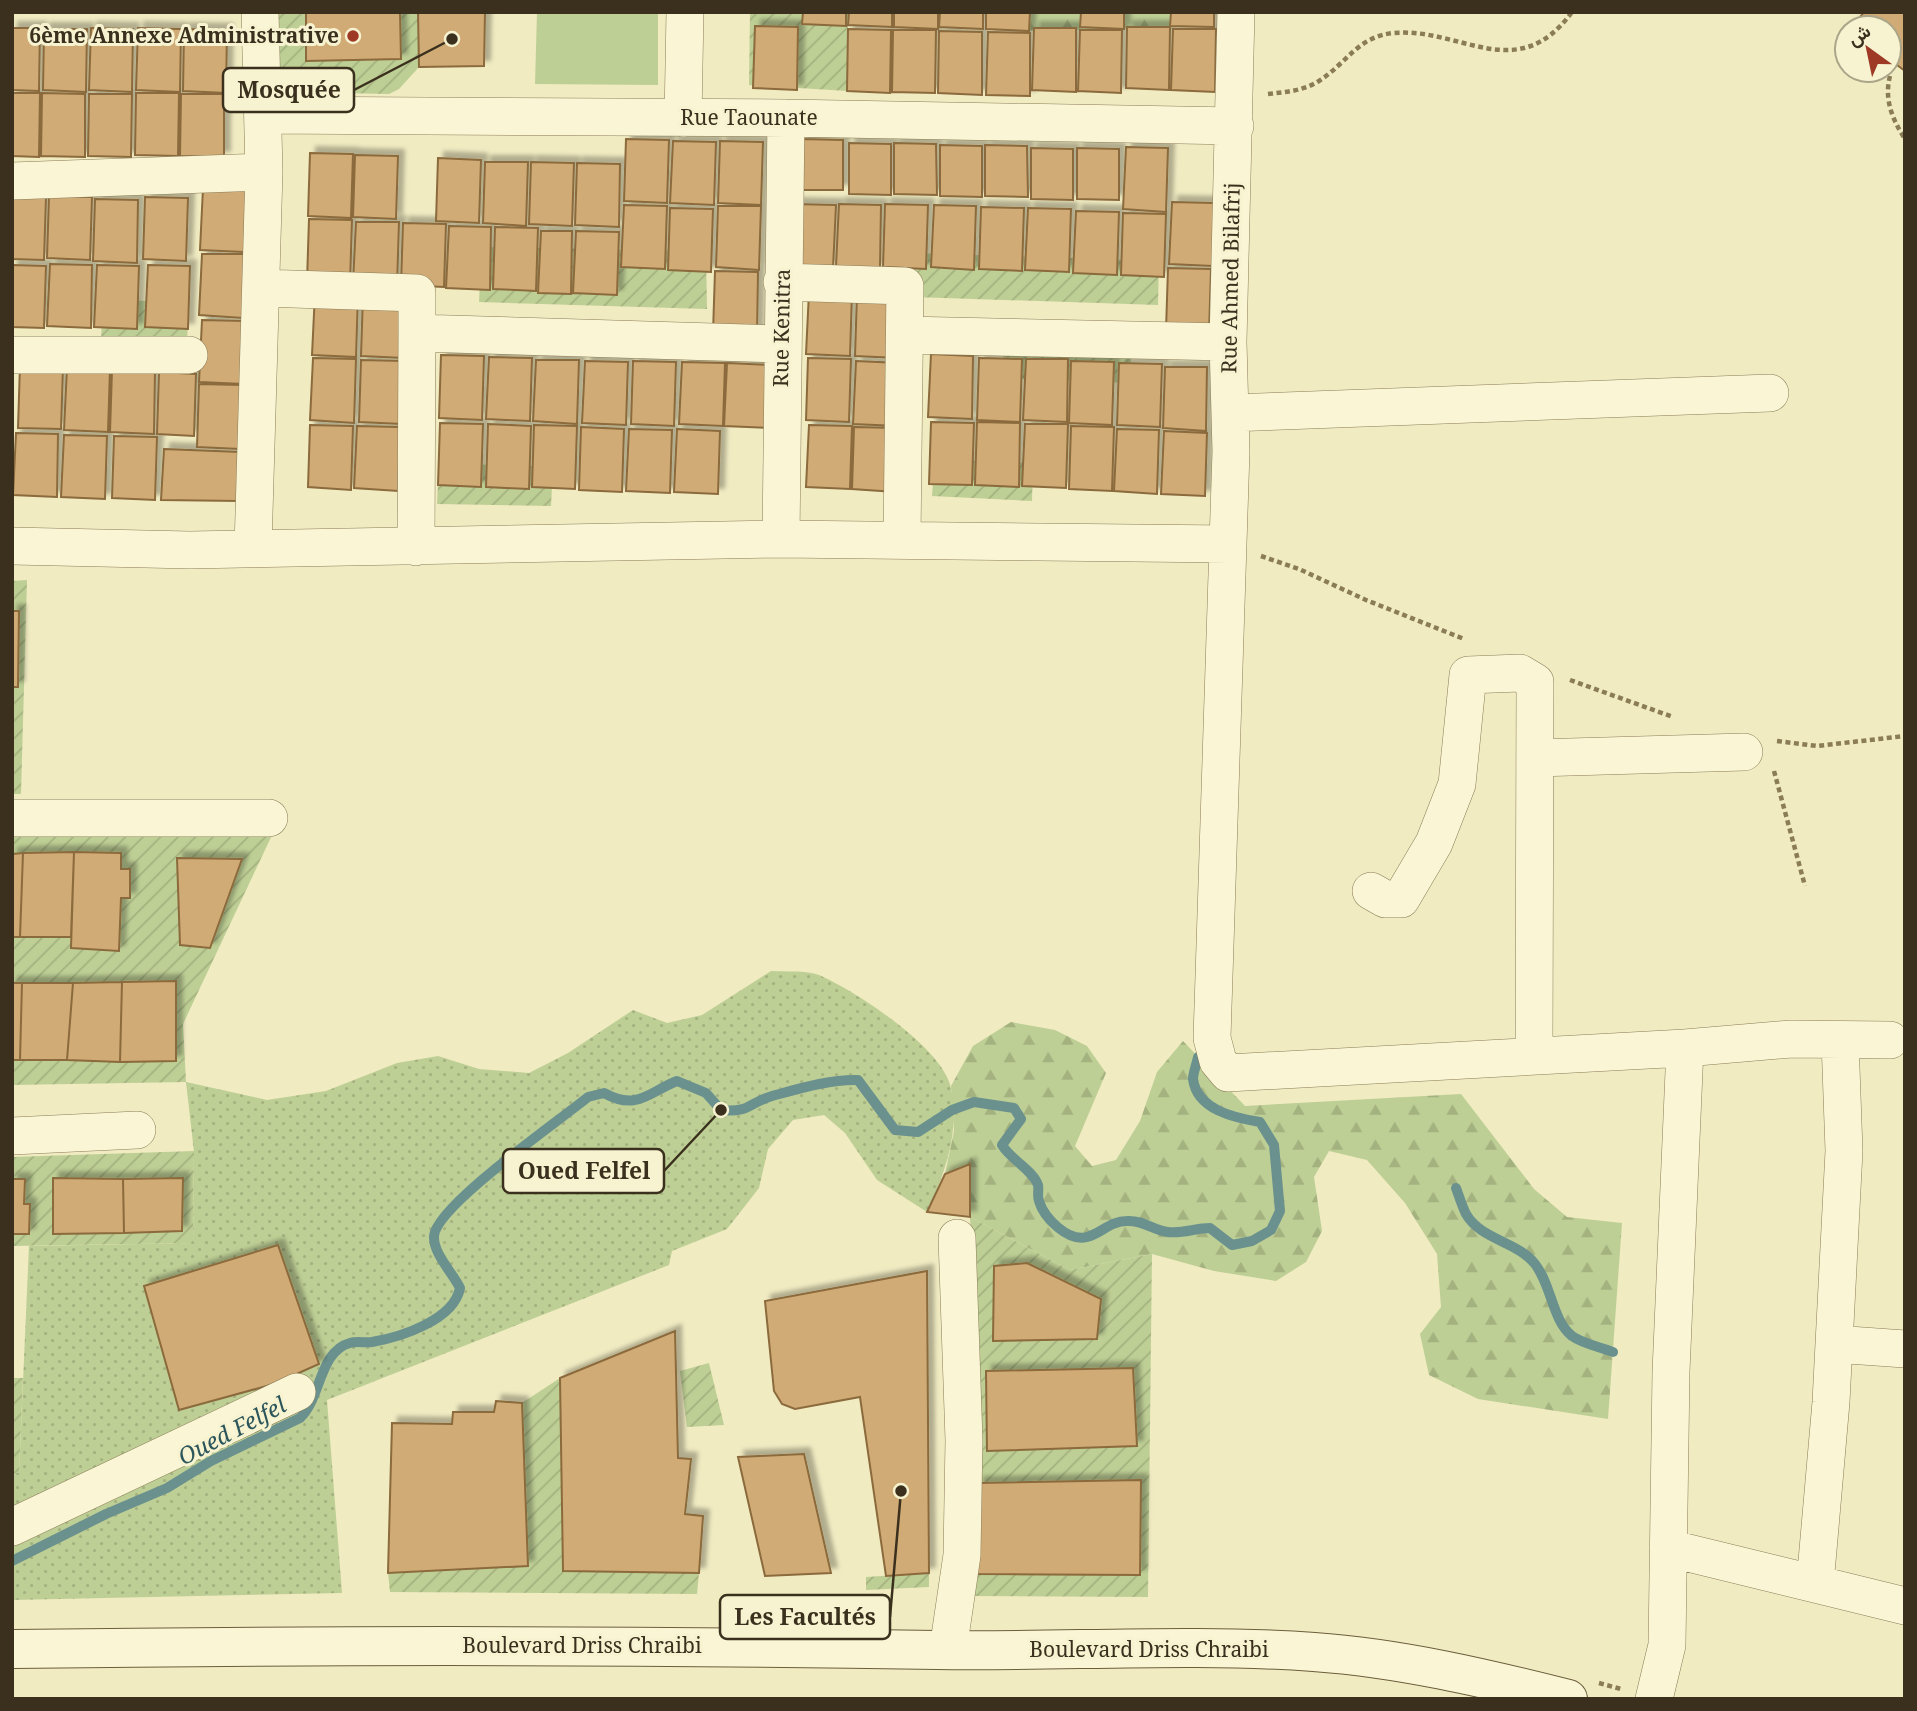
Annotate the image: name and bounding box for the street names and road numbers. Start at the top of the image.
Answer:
street label: Rue Taounate [680,103,818,131]
street label: Rue Ahmed Bilafrij [1214,182,1246,374]
street label: Rue Kenitra [766,269,796,387]
street label: Boulevard Driss Chraibi [462,1631,702,1659]
street label: Boulevard Driss Chraibi [1029,1635,1269,1663]

